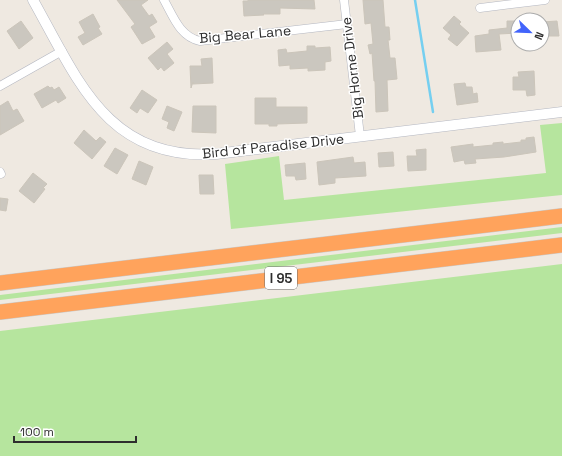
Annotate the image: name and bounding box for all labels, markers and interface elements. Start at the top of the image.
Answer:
north arrow [510,12,550,52]
street label: Big Horne Drive [337,16,367,120]
street label: Big Bear Lane [198,21,292,47]
text: N [531,30,547,42]
street label: Bird of Paradise Drive [201,130,345,162]
road number: I 95 [265,267,297,289]
scale bar [14,418,136,444]
text: 100 m [20,424,54,440]

